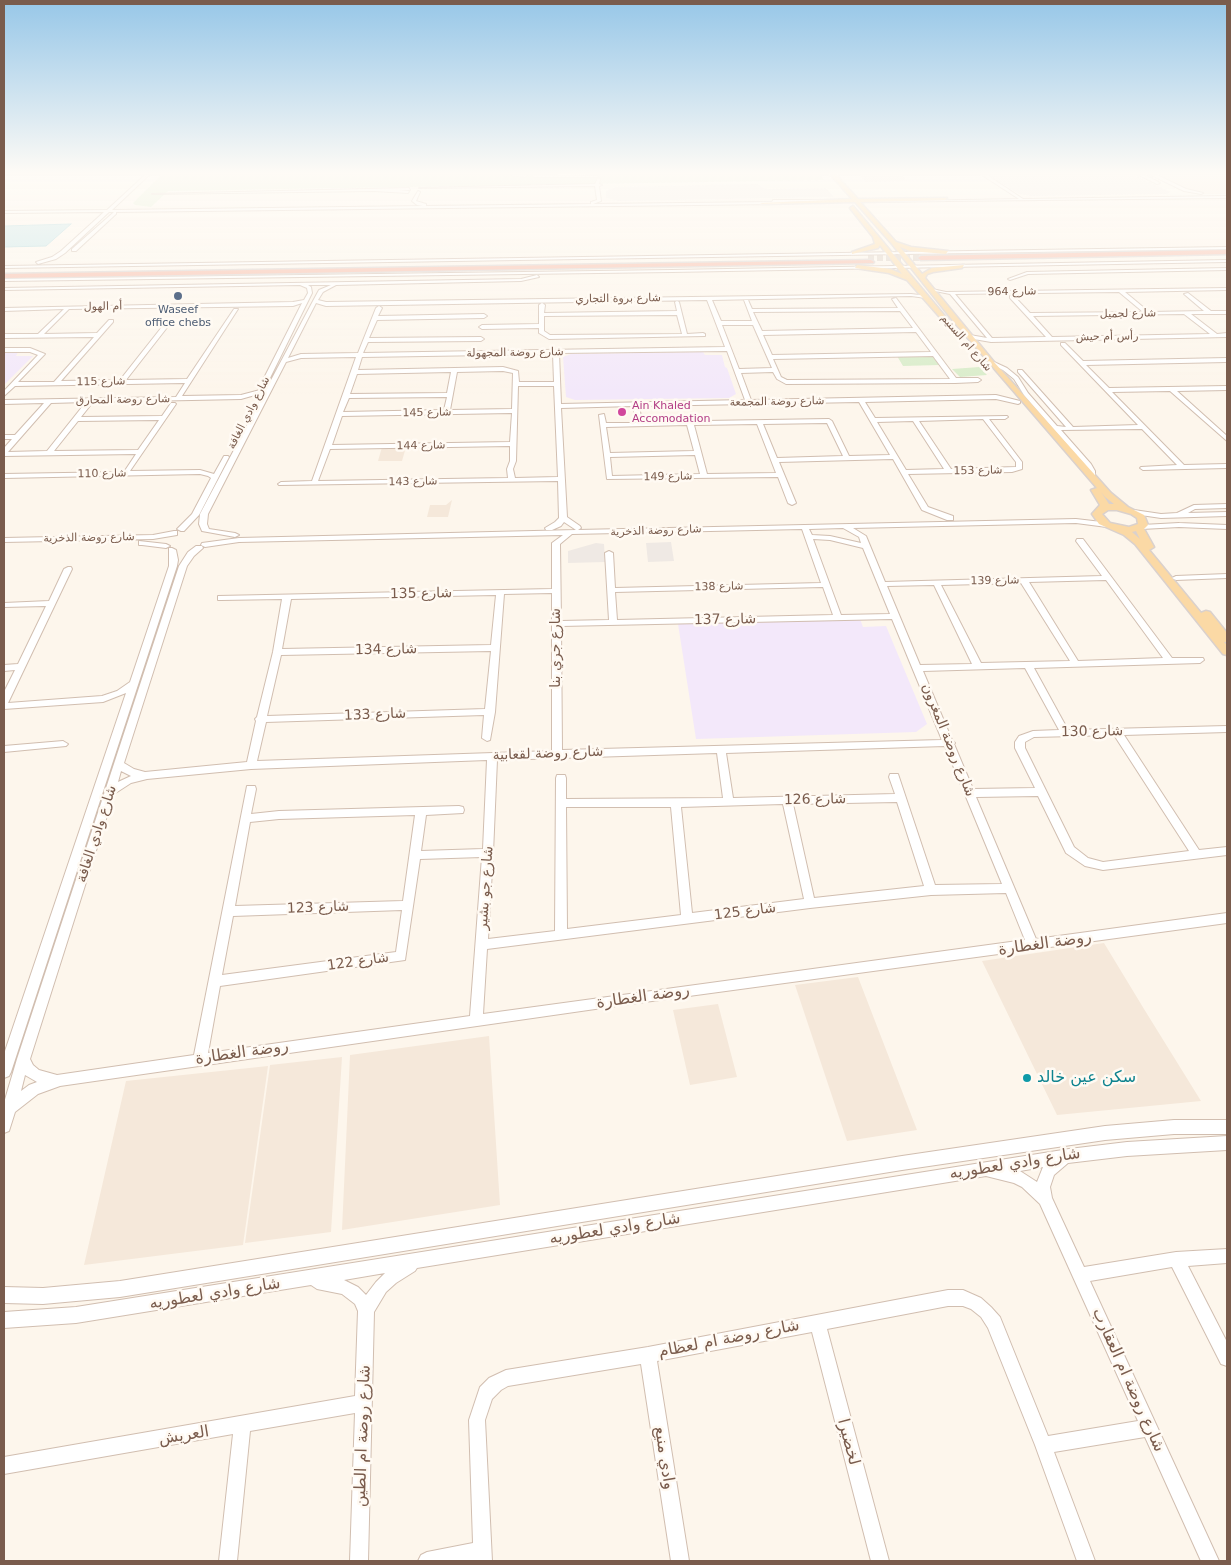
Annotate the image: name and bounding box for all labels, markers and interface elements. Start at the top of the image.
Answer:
street label: شارع 964 [987,285,1037,299]
marker: Waseef office chebs [172,290,184,302]
street label: شارع بروة التجاري [575,292,661,306]
street label: أم الهول [84,300,122,314]
place label: Waseef office chebs [145,303,211,329]
street label: شارع لجميل [1100,307,1156,321]
street label: شارع ام السنيم [938,312,994,374]
street label: رأس أم حيش [1075,330,1139,344]
street label: شارع روضة المجهولة [466,346,564,360]
street label: شارع 115 [76,375,126,389]
street label: شارع وادي الغافة [225,375,273,451]
street label: شارع روضة المحارق [76,393,170,407]
street label: شارع روضة المجمعة [730,395,824,409]
place label: Ain Khaled Accomodation [632,399,710,425]
street label: شارع 145 [402,406,452,420]
marker: Ain Khaled Accomodation [616,406,628,418]
street label: شارع 144 [396,439,446,453]
street label: شارع 153 [953,464,1003,478]
street label: شارع 110 [77,467,127,481]
street label: شارع 149 [643,470,693,484]
street label: شارع 143 [388,475,438,489]
street label: شارع روضة الذخرية [610,523,702,539]
street label: شارع روضة الذخرية [43,531,135,545]
street label: شارع 139 [970,574,1020,588]
street label: شارع 138 [694,580,744,594]
street label: شارع 135 [390,585,452,603]
street label: شارع جري بنا [548,608,564,688]
street label: شارع 137 [694,611,756,629]
street label: شارع 134 [355,641,417,659]
street label: شارع روضة المغرون [918,681,978,799]
street label: شارع 133 [344,706,406,724]
street label: شارع 130 [1061,723,1123,741]
street label: شارع روضة لقعابية [492,744,604,764]
street label: شارع وادي الغافة [73,783,121,885]
street label: شارع 126 [784,791,846,809]
street label: شارع جو بشير [475,845,497,931]
street label: شارع 123 [287,899,349,917]
street label: شارع 125 [713,900,777,924]
street label: روضة الغطارة [997,928,1093,960]
street label: شارع 122 [326,949,390,975]
street label: روضة الغطارة [595,981,691,1013]
street label: روضة الغطارة [194,1037,290,1069]
place label: سكن عين خالد [1037,1068,1136,1088]
marker: سكن عين خالد [1021,1072,1033,1084]
street label: شارع وادي لعطوريه [948,1144,1082,1184]
street label: شارع وادي لعطوريه [548,1209,682,1249]
street label: شارع وادي لعطوريه [148,1274,282,1314]
street label: شارع روضة ام العقارب [1088,1305,1168,1455]
street label: شارع روضة ام لعظام [657,1316,801,1362]
street label: شارع روضة ام الطين [351,1365,375,1507]
street label: لخضيرا [833,1417,863,1467]
street label: العريش [157,1423,211,1449]
street label: وادي منيع [650,1425,678,1491]

